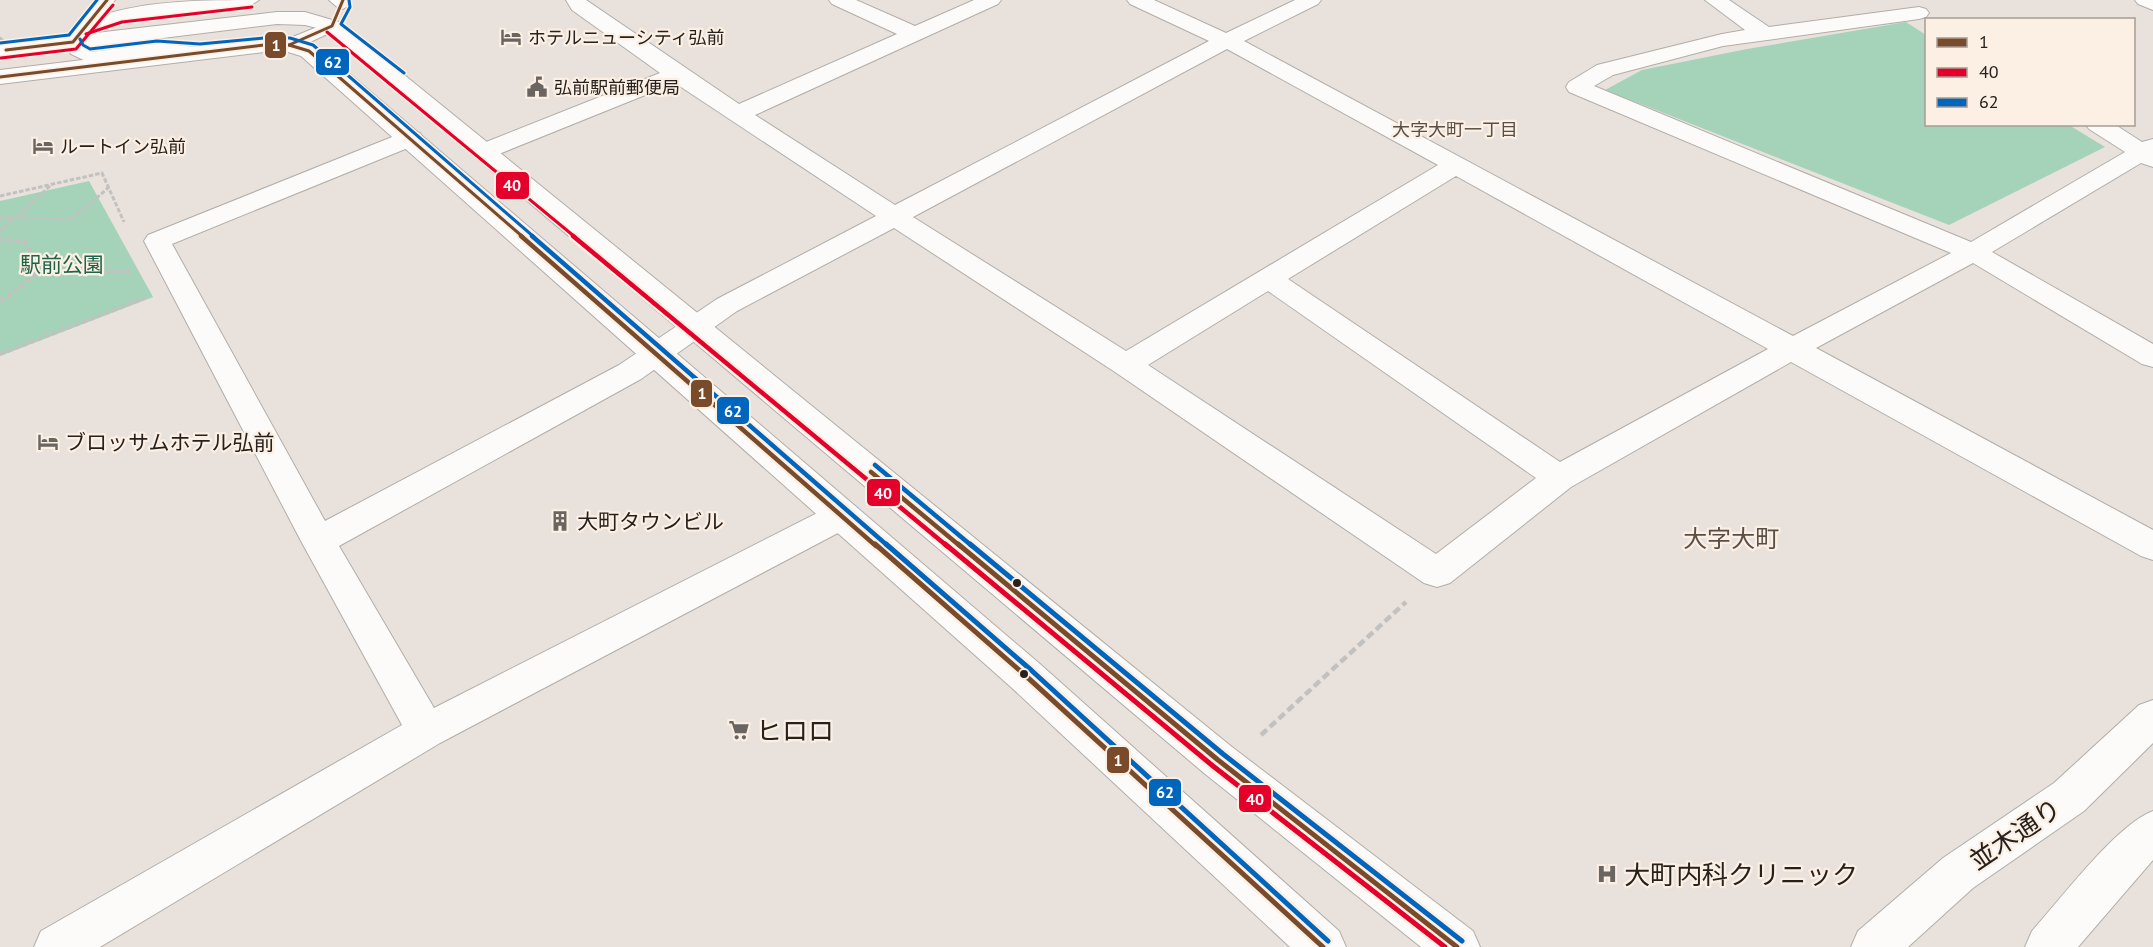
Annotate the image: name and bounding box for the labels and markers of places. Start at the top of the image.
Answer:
hotel icon: ホテルニューシティ弘前 [499,25,523,49]
place label: ホテルニューシティ弘前 [528,26,725,49]
public building icon: 弘前駅前郵便局 [525,75,549,99]
place label: 弘前駅前郵便局 [554,76,680,99]
hotel icon: ルートイン弘前 [31,134,55,158]
place label: ルートイン弘前 [60,135,186,158]
place label: ブロッサムホテル弘前 [65,429,275,456]
hotel icon: ブロッサムホテル弘前 [36,430,60,454]
place label: 大町タウンビル [577,508,724,535]
building icon: 大町タウンビル [548,509,572,533]
unlabelled marker [1011,577,1023,589]
unlabelled marker [1018,668,1030,680]
place label: ヒロロ [756,714,834,747]
supermarket icon: ヒロロ [727,718,751,742]
place label: 大町内科クリニック [1624,858,1858,891]
hospital icon: 大町内科クリニック [1595,862,1619,886]

